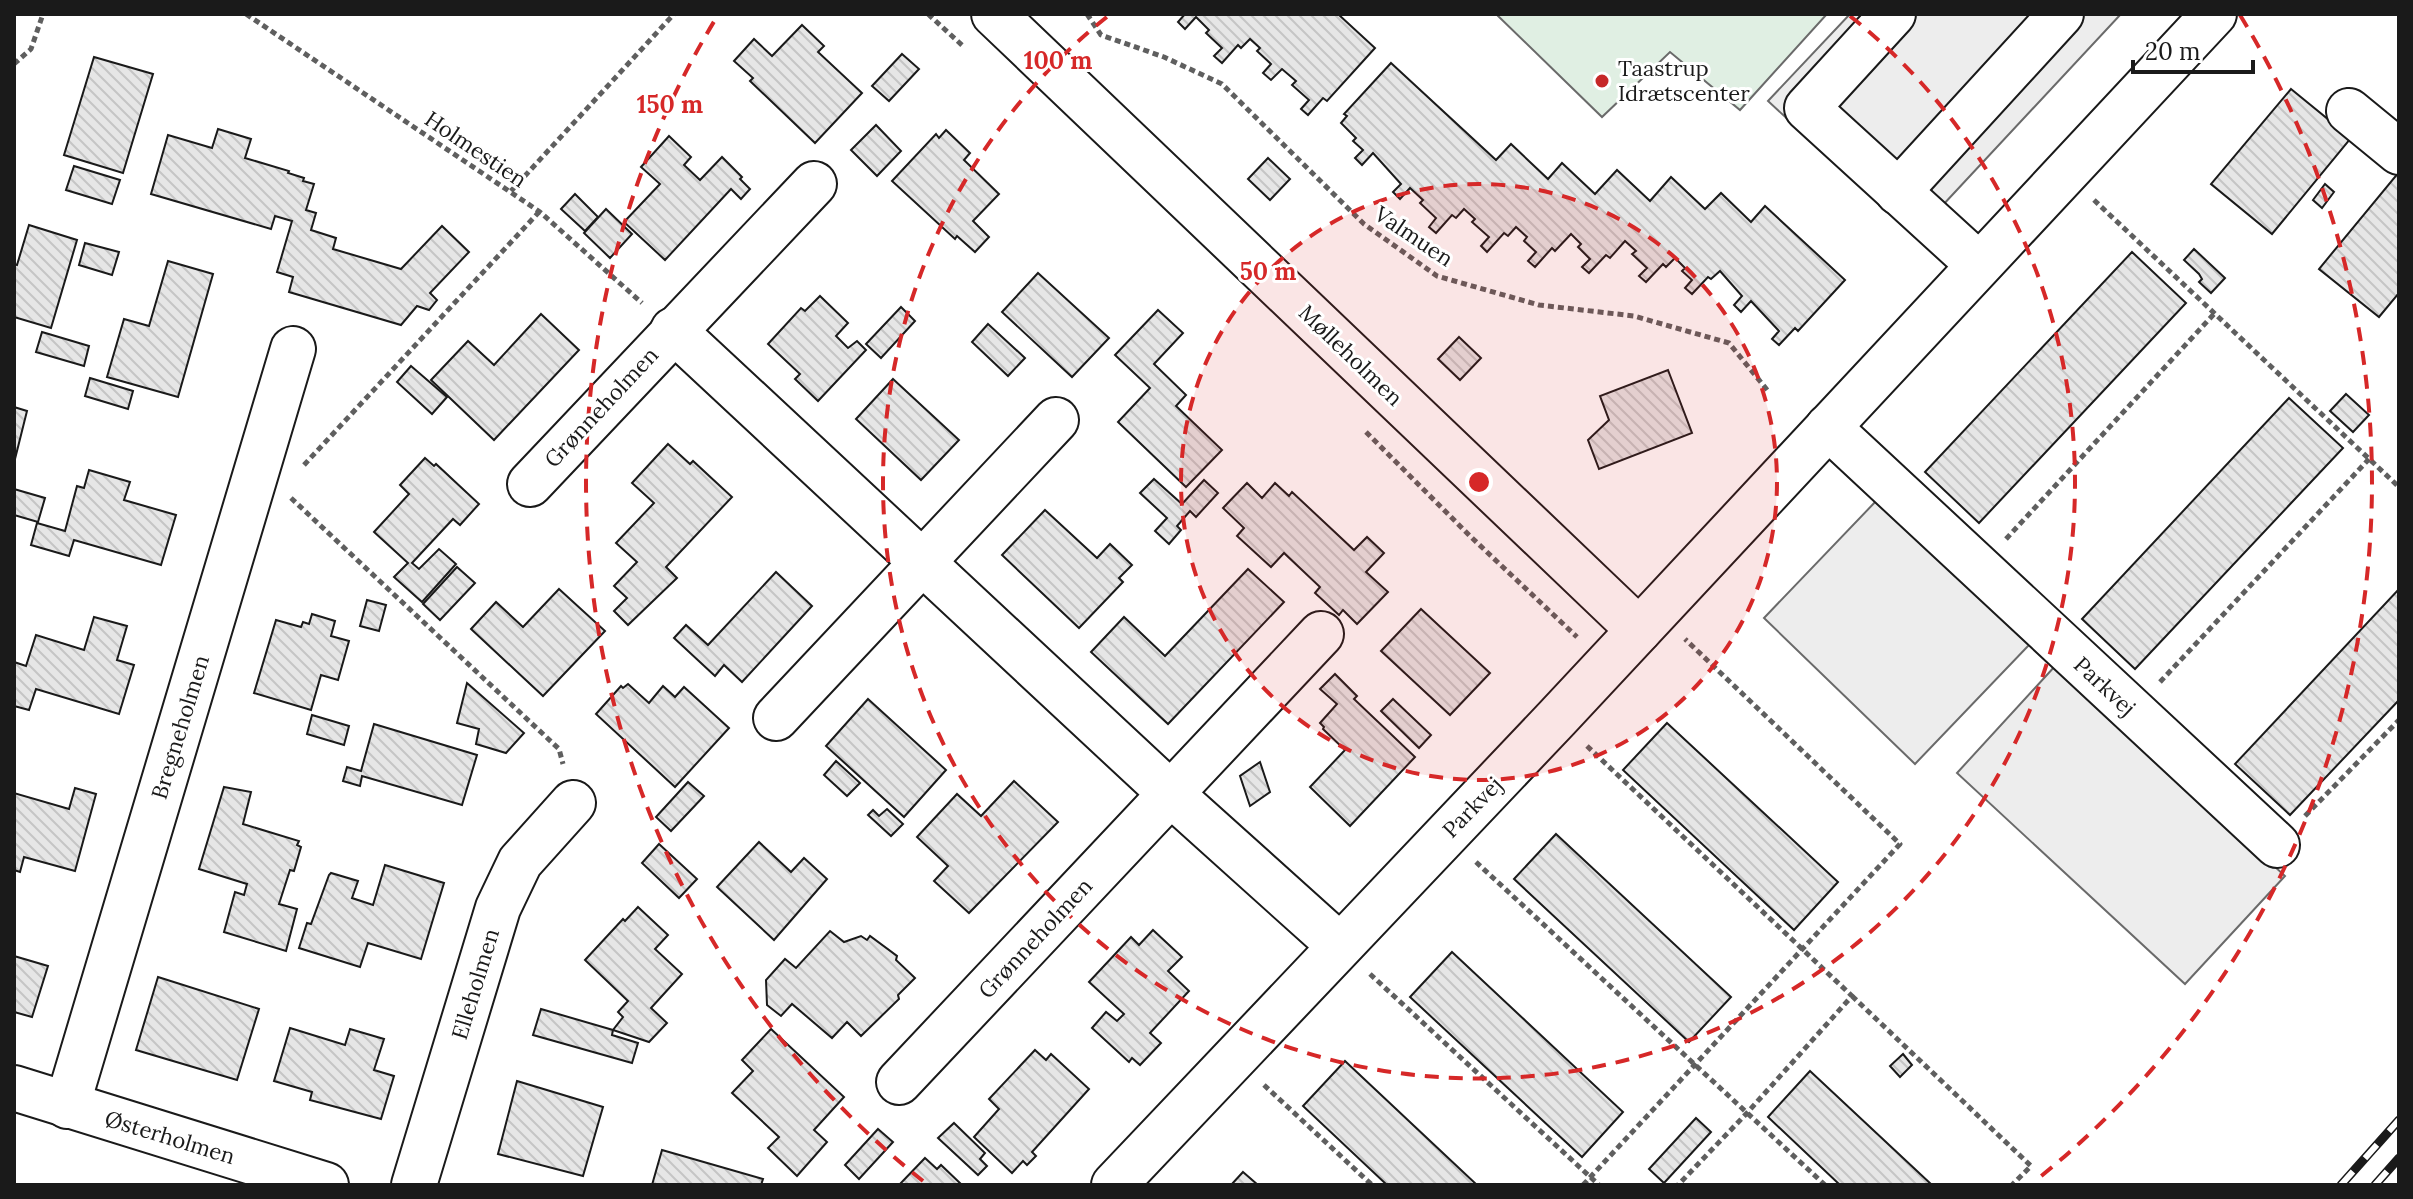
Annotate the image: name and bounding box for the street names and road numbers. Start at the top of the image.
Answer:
street label: Holmestien [420,105,532,193]
street label: Valmuen [1368,199,1459,273]
street label: Mølleholmen [1293,298,1409,412]
street label: Grønneholmen [538,341,664,473]
street label: Parkvej [2068,650,2142,722]
street label: Bregneholmen [145,652,215,802]
street label: Parkvej [1436,770,1508,844]
street label: Grønneholmen [972,872,1098,1004]
street label: Elleholmen [445,925,505,1043]
street label: Østerholmen [102,1104,238,1170]

